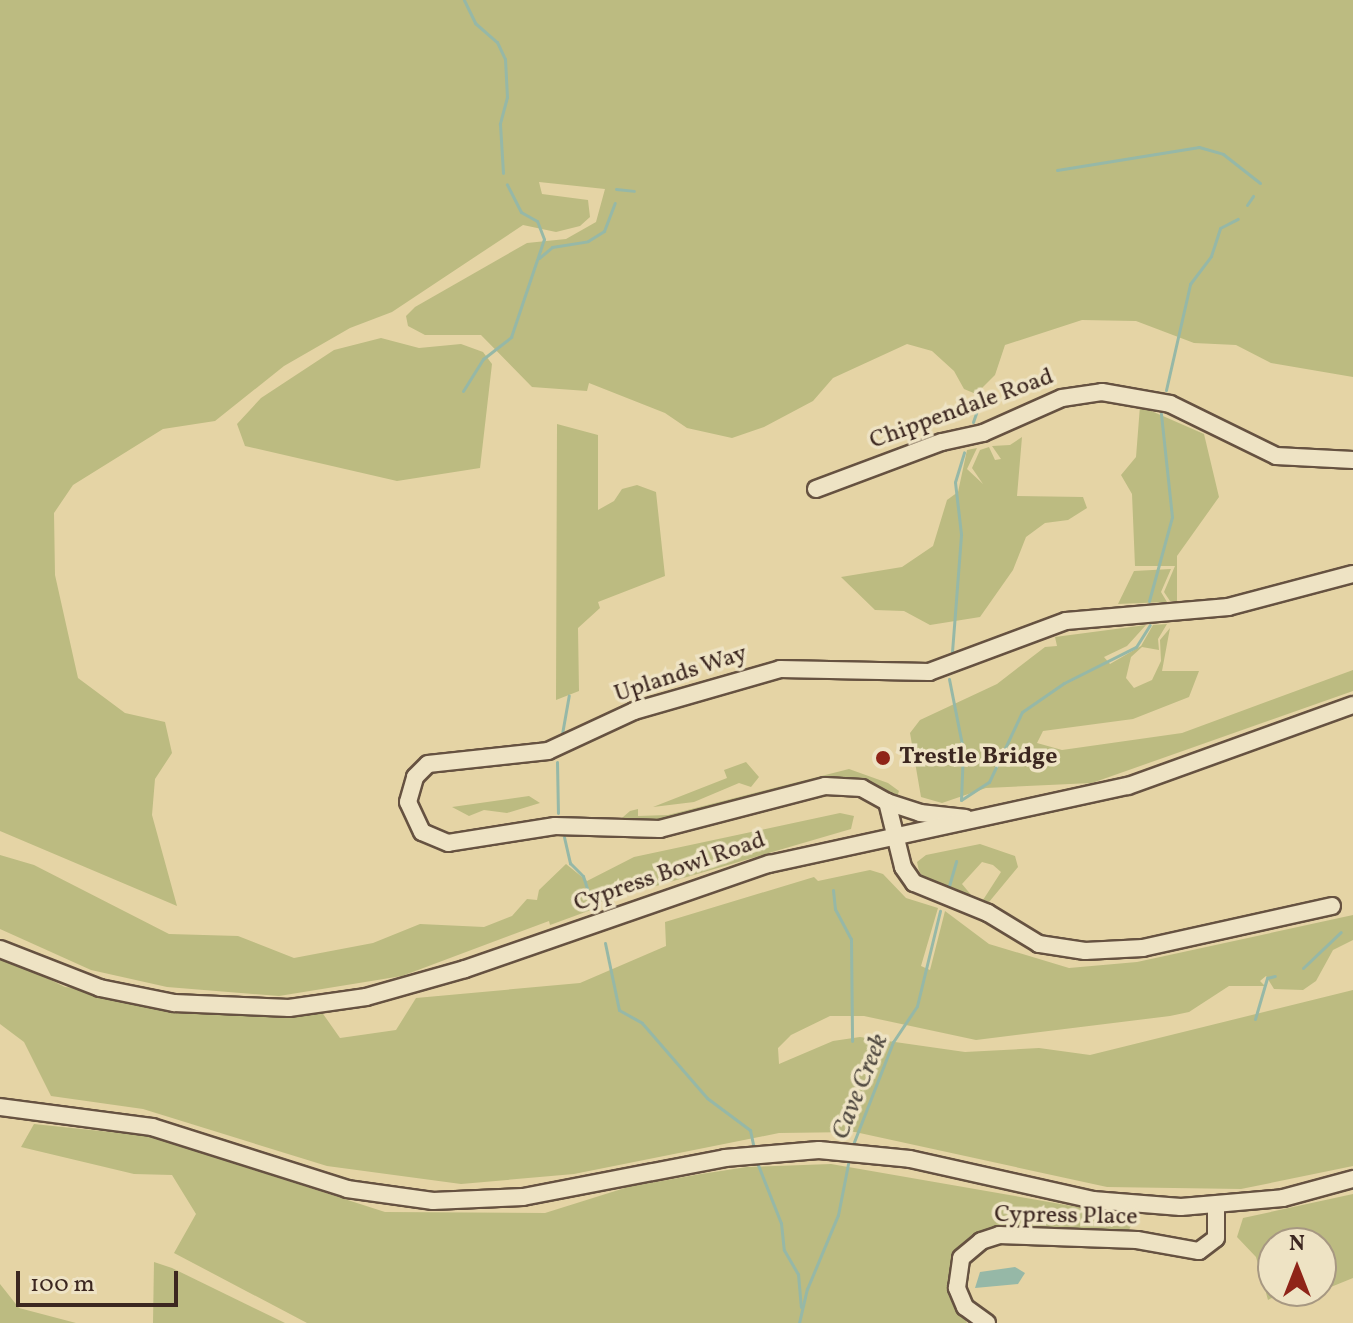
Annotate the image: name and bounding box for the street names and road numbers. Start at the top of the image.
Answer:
street label: Chippendale Road [866,363,1058,457]
street label: Uplands Way [611,640,751,710]
street label: Cypress Bowl Road [571,827,769,919]
street label: Cypress Place [994,1201,1138,1233]

